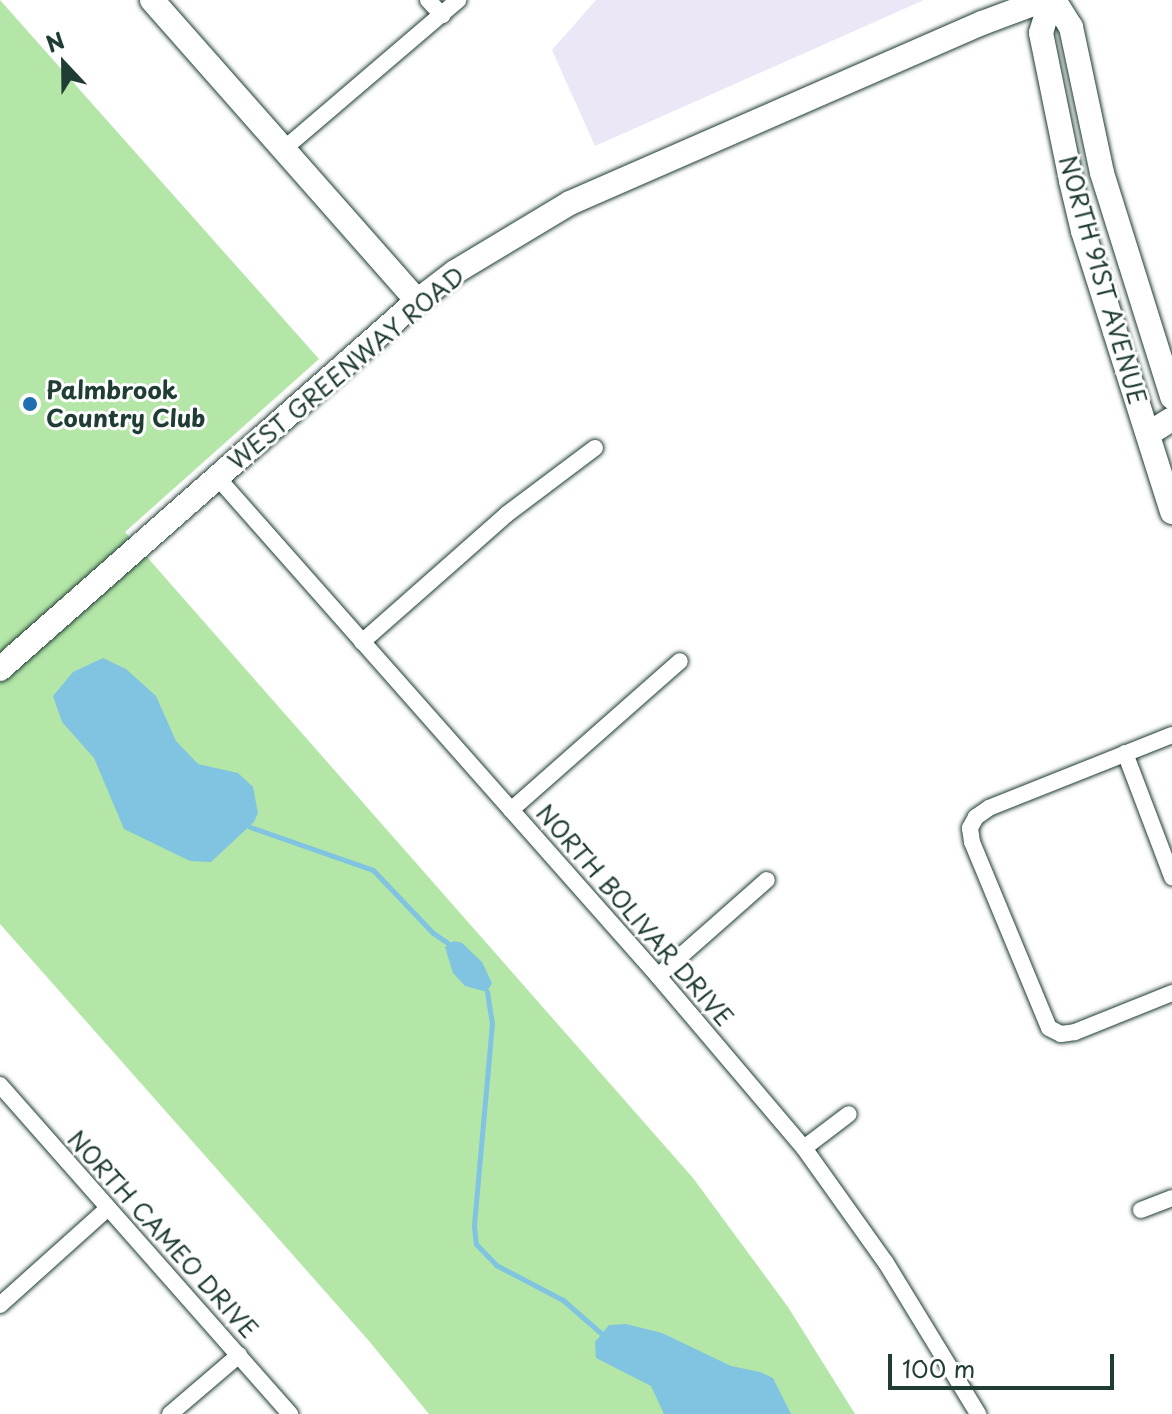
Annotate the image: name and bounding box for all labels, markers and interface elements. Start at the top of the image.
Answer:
text: N [41,23,69,60]
north arrow [24,24,104,104]
street label: NORTH 91ST AVENUE [1053,150,1153,410]
street label: WEST GREENWAY ROAD [222,261,470,475]
place label: Palmbrook Country Club [46,376,207,432]
marker: Palmbrook Country Club [21,395,39,413]
street label: NORTH BOLIVAR DRIVE [531,799,739,1031]
street label: NORTH CAMEO DRIVE [62,1124,264,1344]
scale bar [892,1338,1118,1388]
text: 100 m [902,1350,975,1386]

